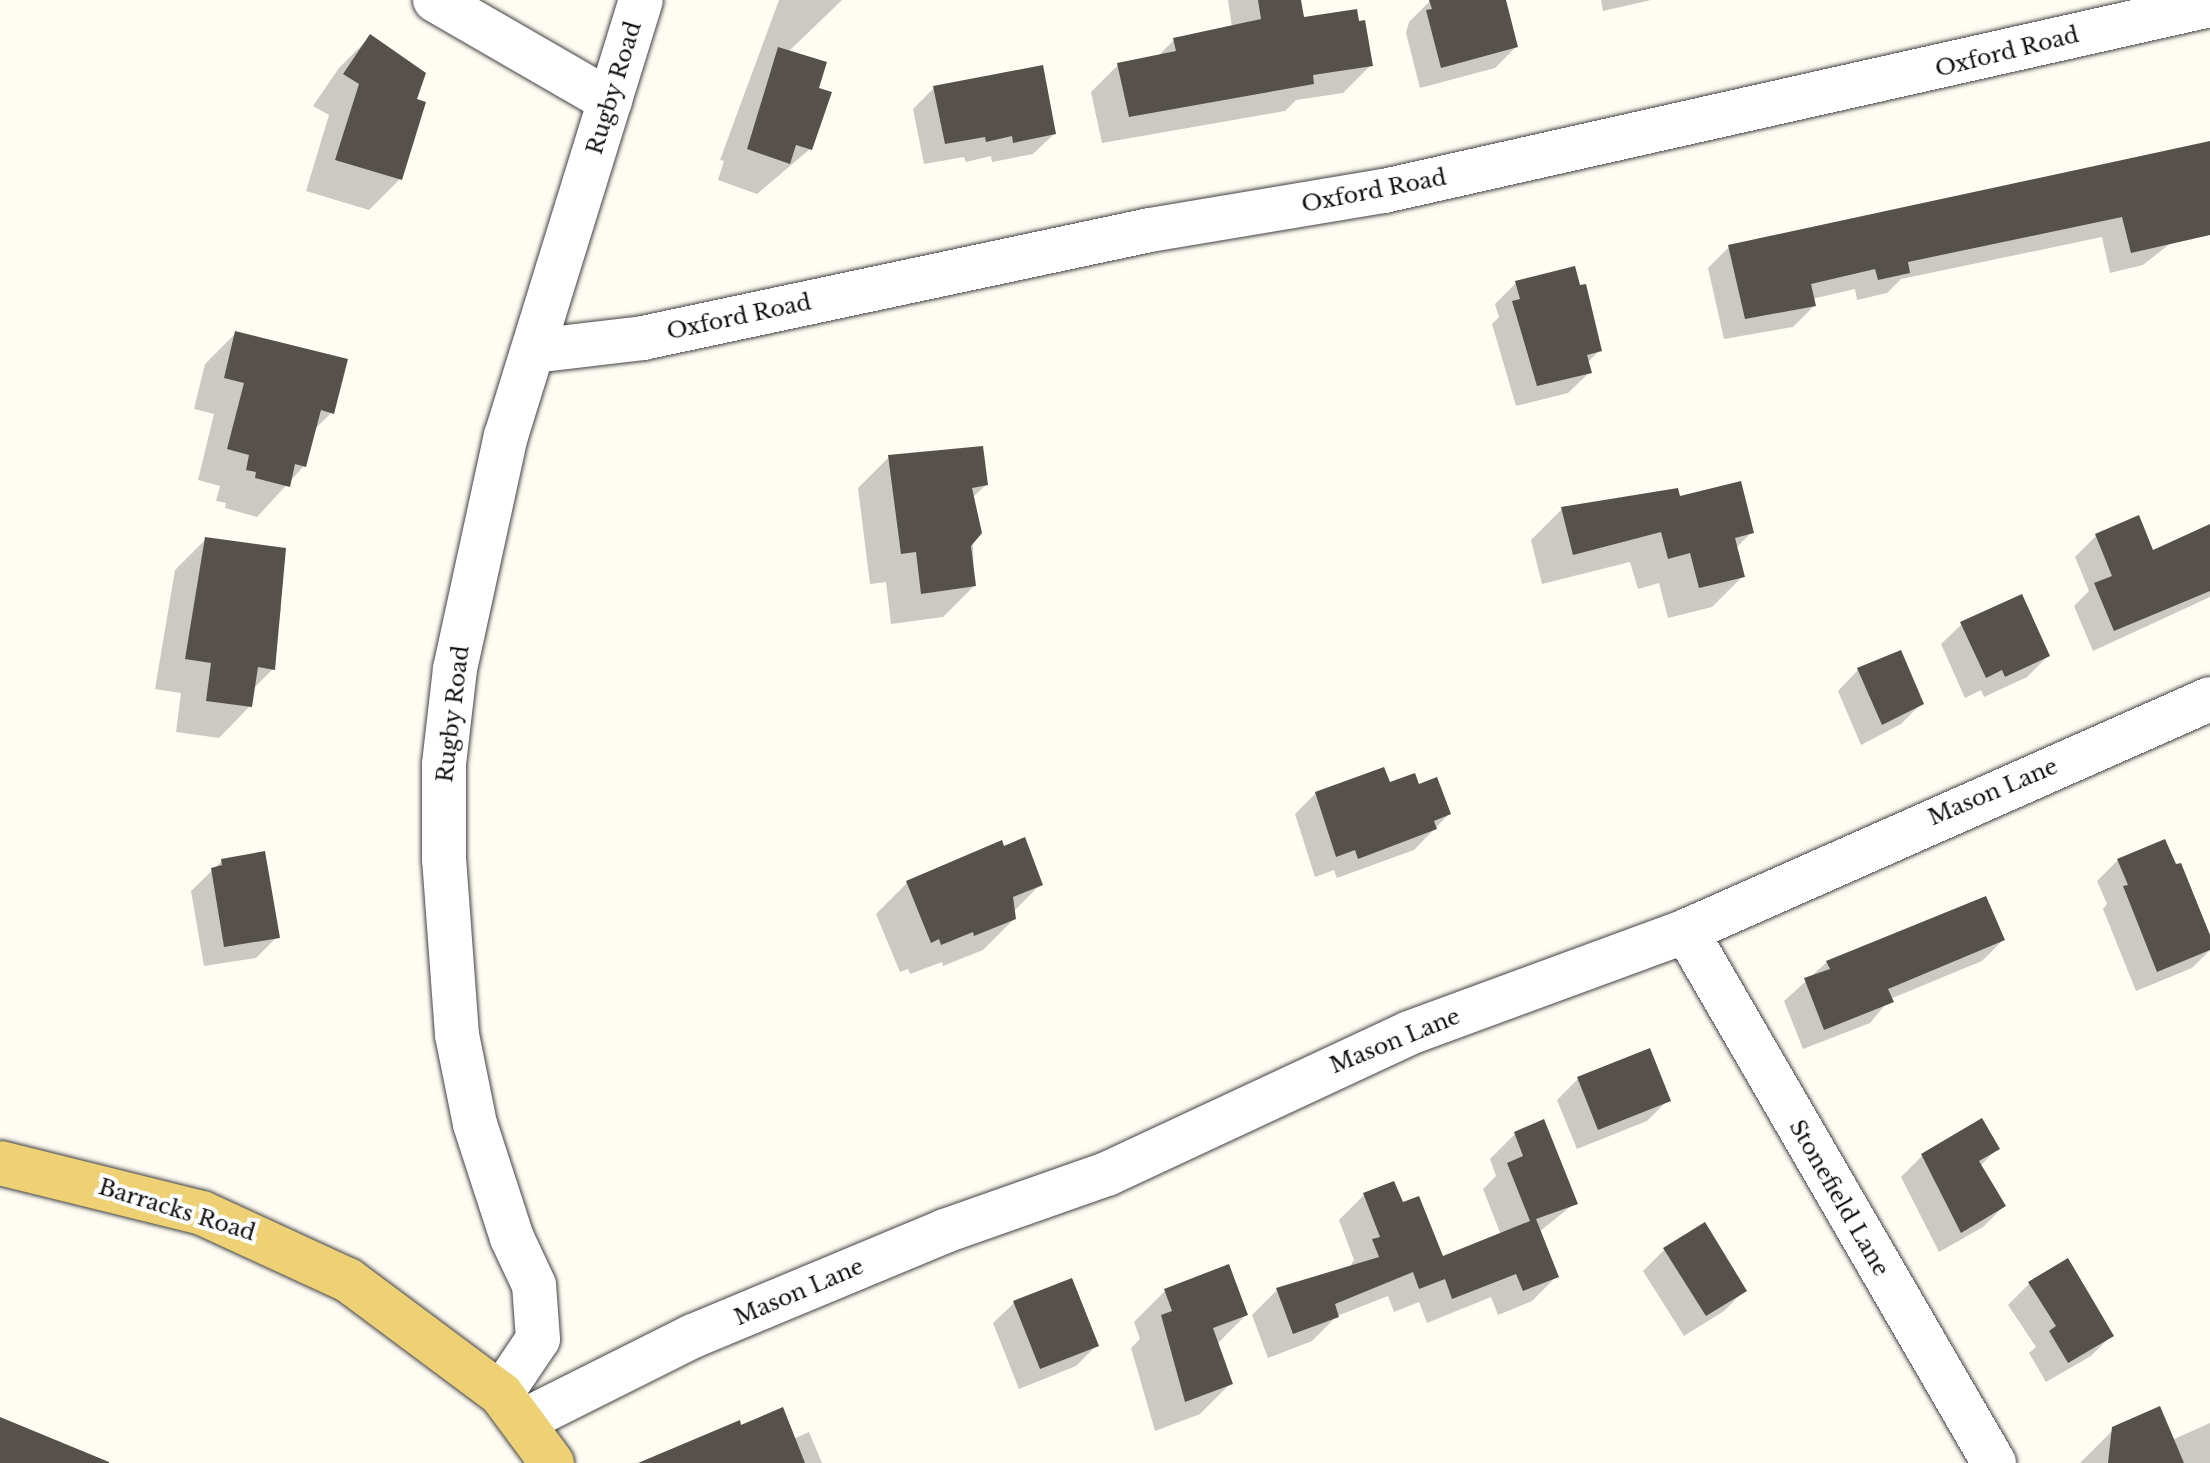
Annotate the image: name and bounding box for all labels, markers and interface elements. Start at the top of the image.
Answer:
street label: Rugby Road [581,18,647,158]
street label: Oxford Road [1933,21,2081,83]
street label: Oxford Road [1299,164,1449,218]
street label: Oxford Road [664,289,814,345]
street label: Rugby Road [431,644,475,784]
street label: Mason Lane [1924,753,2062,831]
street label: Mason Lane [1326,1003,1464,1079]
street label: Stonefield Lane [1784,1115,1894,1281]
street label: Barracks Road [95,1174,259,1246]
street label: Mason Lane [730,1253,868,1331]

